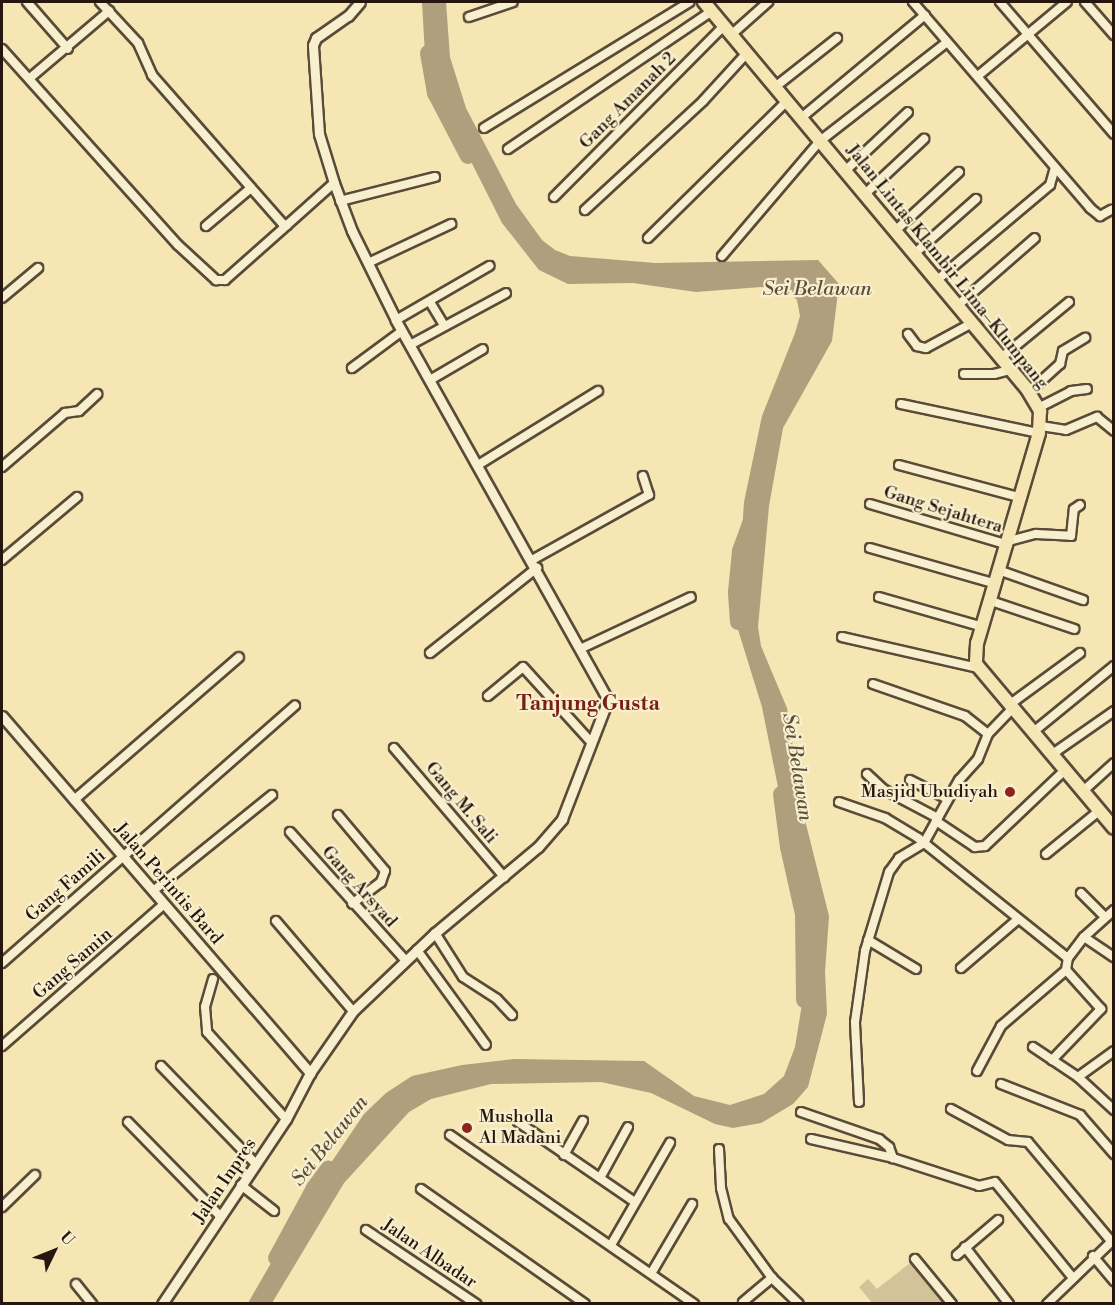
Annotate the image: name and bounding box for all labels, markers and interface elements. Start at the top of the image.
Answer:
street label: Gang Amanah 2 [575,48,681,154]
street label: Jalan Lintas Klambir Lima–Klumpang [841,140,1053,394]
water label: Sei Belawan [762,277,872,301]
street label: Gang Sejahtera [881,482,1005,538]
district label: Tanjung Gusta [516,691,660,717]
water label: Sei Belawan [777,711,817,823]
street label: Gang M. Sali [420,758,502,848]
place label: Masjid Ubudiyah [861,781,998,803]
marker: Masjid Ubudiyah [1003,785,1017,799]
street label: Jalan Perintis Bard [109,819,227,949]
street label: Gang Arsyad [317,842,401,932]
street label: Gang Famili [22,845,110,927]
street label: Gang Samin [29,924,117,1004]
water label: Sei Belawan [286,1091,374,1191]
place label: Musholla Al Madani [479,1107,561,1150]
marker: Musholla Al Madani [460,1121,474,1135]
street label: Jalan Inpres [189,1134,261,1228]
street label: Jalan Albadar [377,1214,481,1294]
north arrow [24,1221,84,1281]
text: U [56,1227,79,1250]

